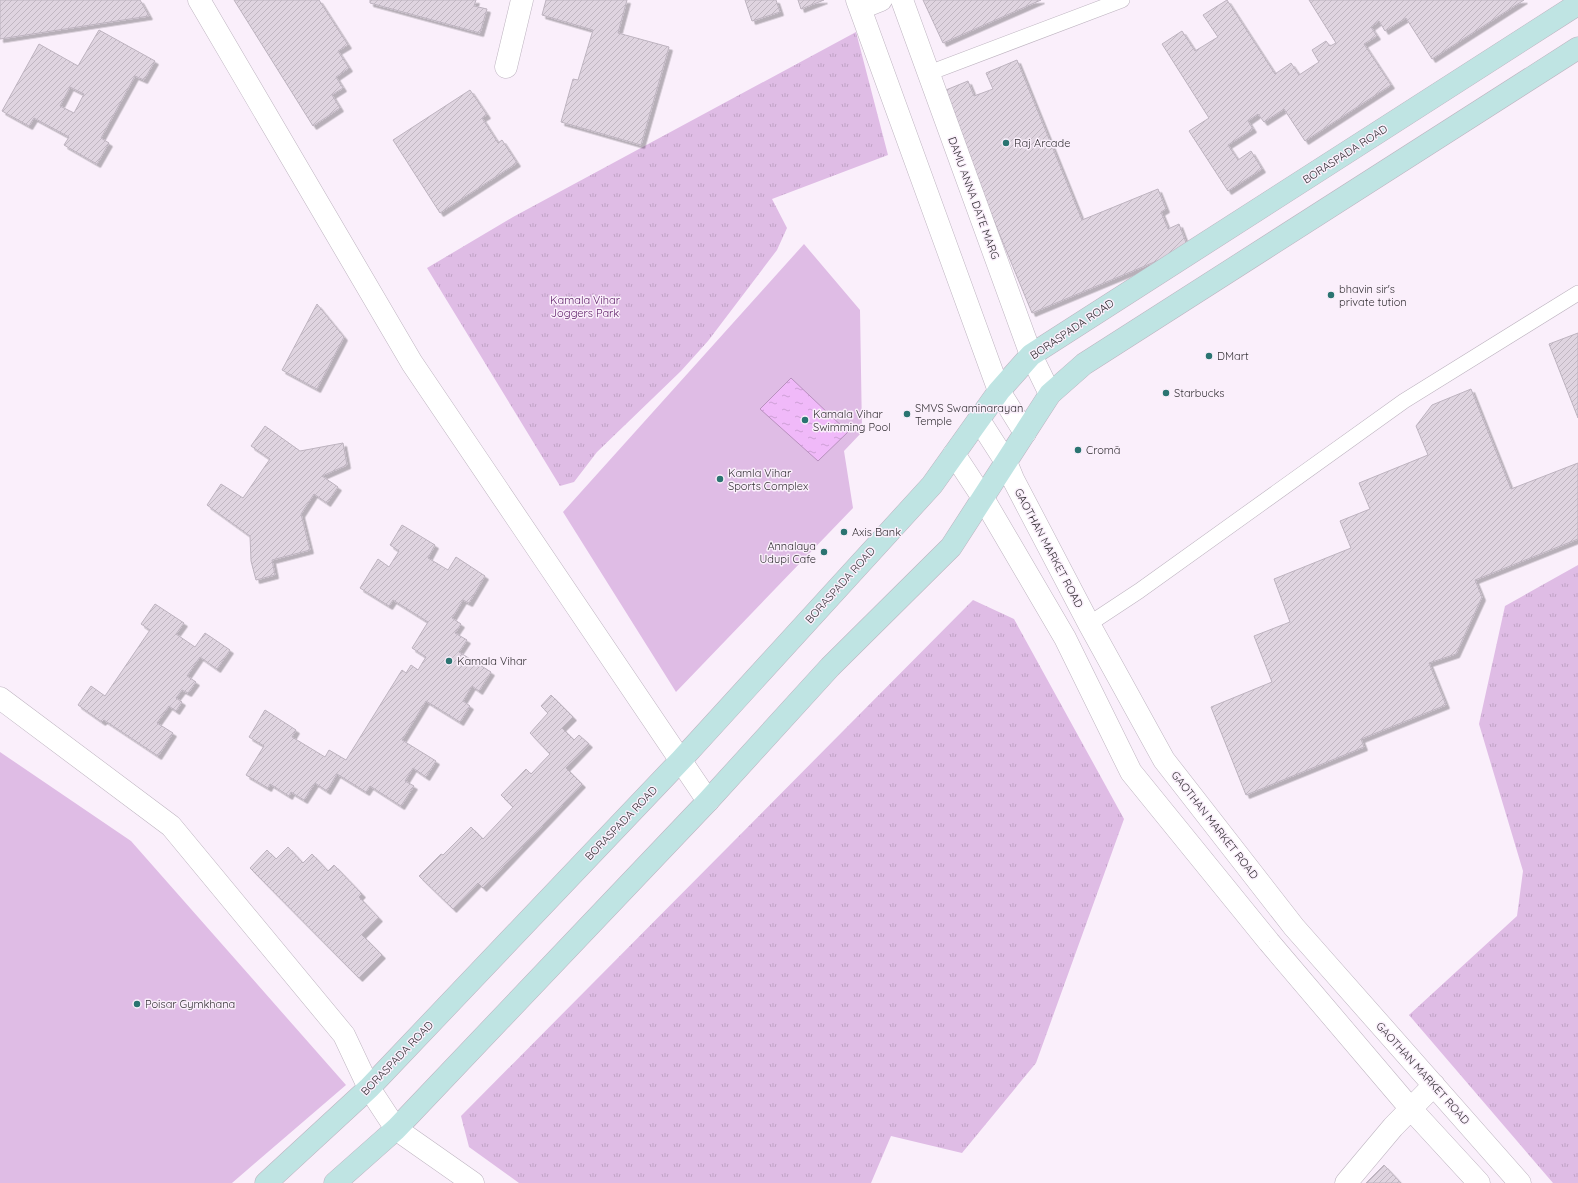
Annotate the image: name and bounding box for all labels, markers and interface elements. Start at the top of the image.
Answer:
street label: BORASPADA ROAD [1300,121,1390,187]
street label: DAMU ANNA DATE MARG [945,135,1003,261]
place label: Raj Arcade [1014,136,1070,150]
marker: Raj Arcade [1001,138,1011,148]
place label: bhavin sir's private tution [1339,282,1407,309]
marker: bhavin sir's private tution [1326,290,1336,300]
park label: Kamala Vihar Joggers Park [550,293,621,320]
street label: BORASPADA ROAD [1027,296,1117,362]
place label: DMart [1217,349,1249,363]
marker: DMart [1204,351,1214,361]
place label: Starbucks [1174,386,1224,400]
marker: Starbucks [1161,388,1171,398]
place label: SMVS Swaminarayan Temple [915,401,1023,428]
place label: Kamala Vihar Swimming Pool [813,407,891,434]
marker: SMVS Swaminarayan Temple [902,409,912,419]
marker: Kamala Vihar Swimming Pool [800,415,810,425]
place label: Cromā [1086,443,1121,457]
marker: Cromā [1073,445,1083,455]
place label: Kamla Vihar Sports Complex [728,466,808,493]
marker: Kamla Vihar Sports Complex [715,474,725,484]
street label: GAOTHAN MARKET ROAD [1012,486,1086,610]
place label: Axis Bank [852,525,901,539]
marker: Axis Bank [839,527,849,537]
place label: Annalaya Udupi Cafe [759,539,816,566]
street label: BORASPADA ROAD [802,544,878,626]
marker: Annalaya Udupi Cafe [819,547,829,557]
place label: Kamala Vihar [457,654,528,668]
marker: Kamala Vihar [444,656,454,666]
street label: GAOTHAN MARKET ROAD [1168,768,1262,882]
street label: BORASPADA ROAD [582,783,660,863]
place label: Poisar Gymkhana [145,997,235,1011]
marker: Poisar Gymkhana [132,999,142,1009]
street label: BORASPADA ROAD [358,1018,436,1098]
street label: GAOTHAN MARKET ROAD [1373,1019,1473,1127]

